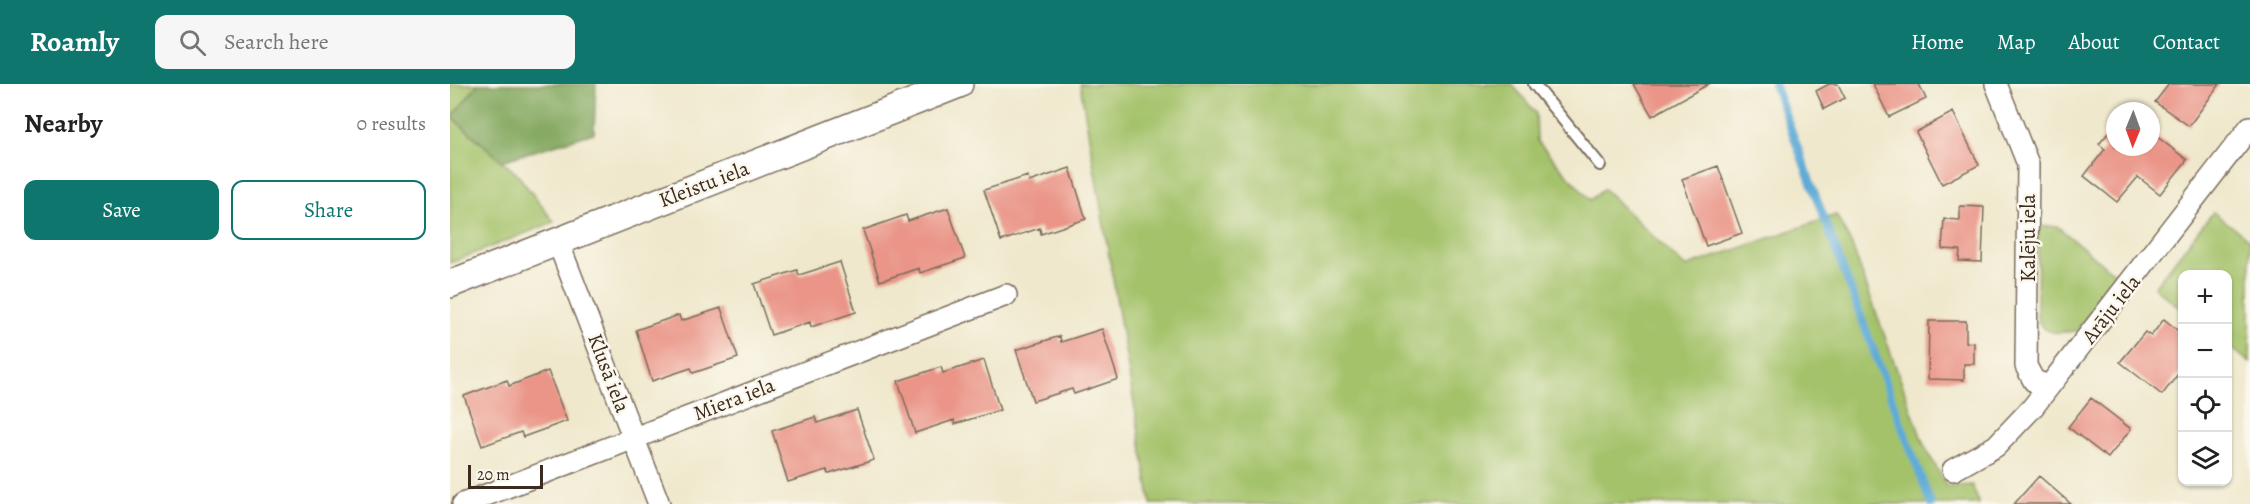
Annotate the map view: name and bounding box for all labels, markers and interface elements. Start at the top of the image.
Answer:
search box [155,15,575,69]
text: Roamly [30,23,119,61]
icon: search [176,26,209,59]
text: Search here [224,27,329,57]
text: Home [1911,28,1964,56]
text: Map [1997,28,2035,56]
text: About [2068,28,2120,56]
text: Contact [2153,28,2220,56]
north arrow [2106,102,2160,156]
text: Nearby [24,106,103,141]
text: 0 results [357,110,426,137]
street label: Kleistu iela [655,154,753,214]
button: Save [24,180,219,240]
button: Share [231,180,426,240]
street label: Kalēju iela [2014,194,2042,282]
street label: Arāju iela [2075,269,2147,350]
map controls [2178,270,2232,486]
button: + [2178,270,2232,324]
button: − [2178,324,2232,378]
street label: Klusā iela [581,330,637,417]
street label: Miera iela [689,371,779,427]
button: locate [2178,378,2232,432]
button: layers [2178,432,2232,486]
scale bar [468,462,543,490]
text: 20 m [477,464,510,486]

